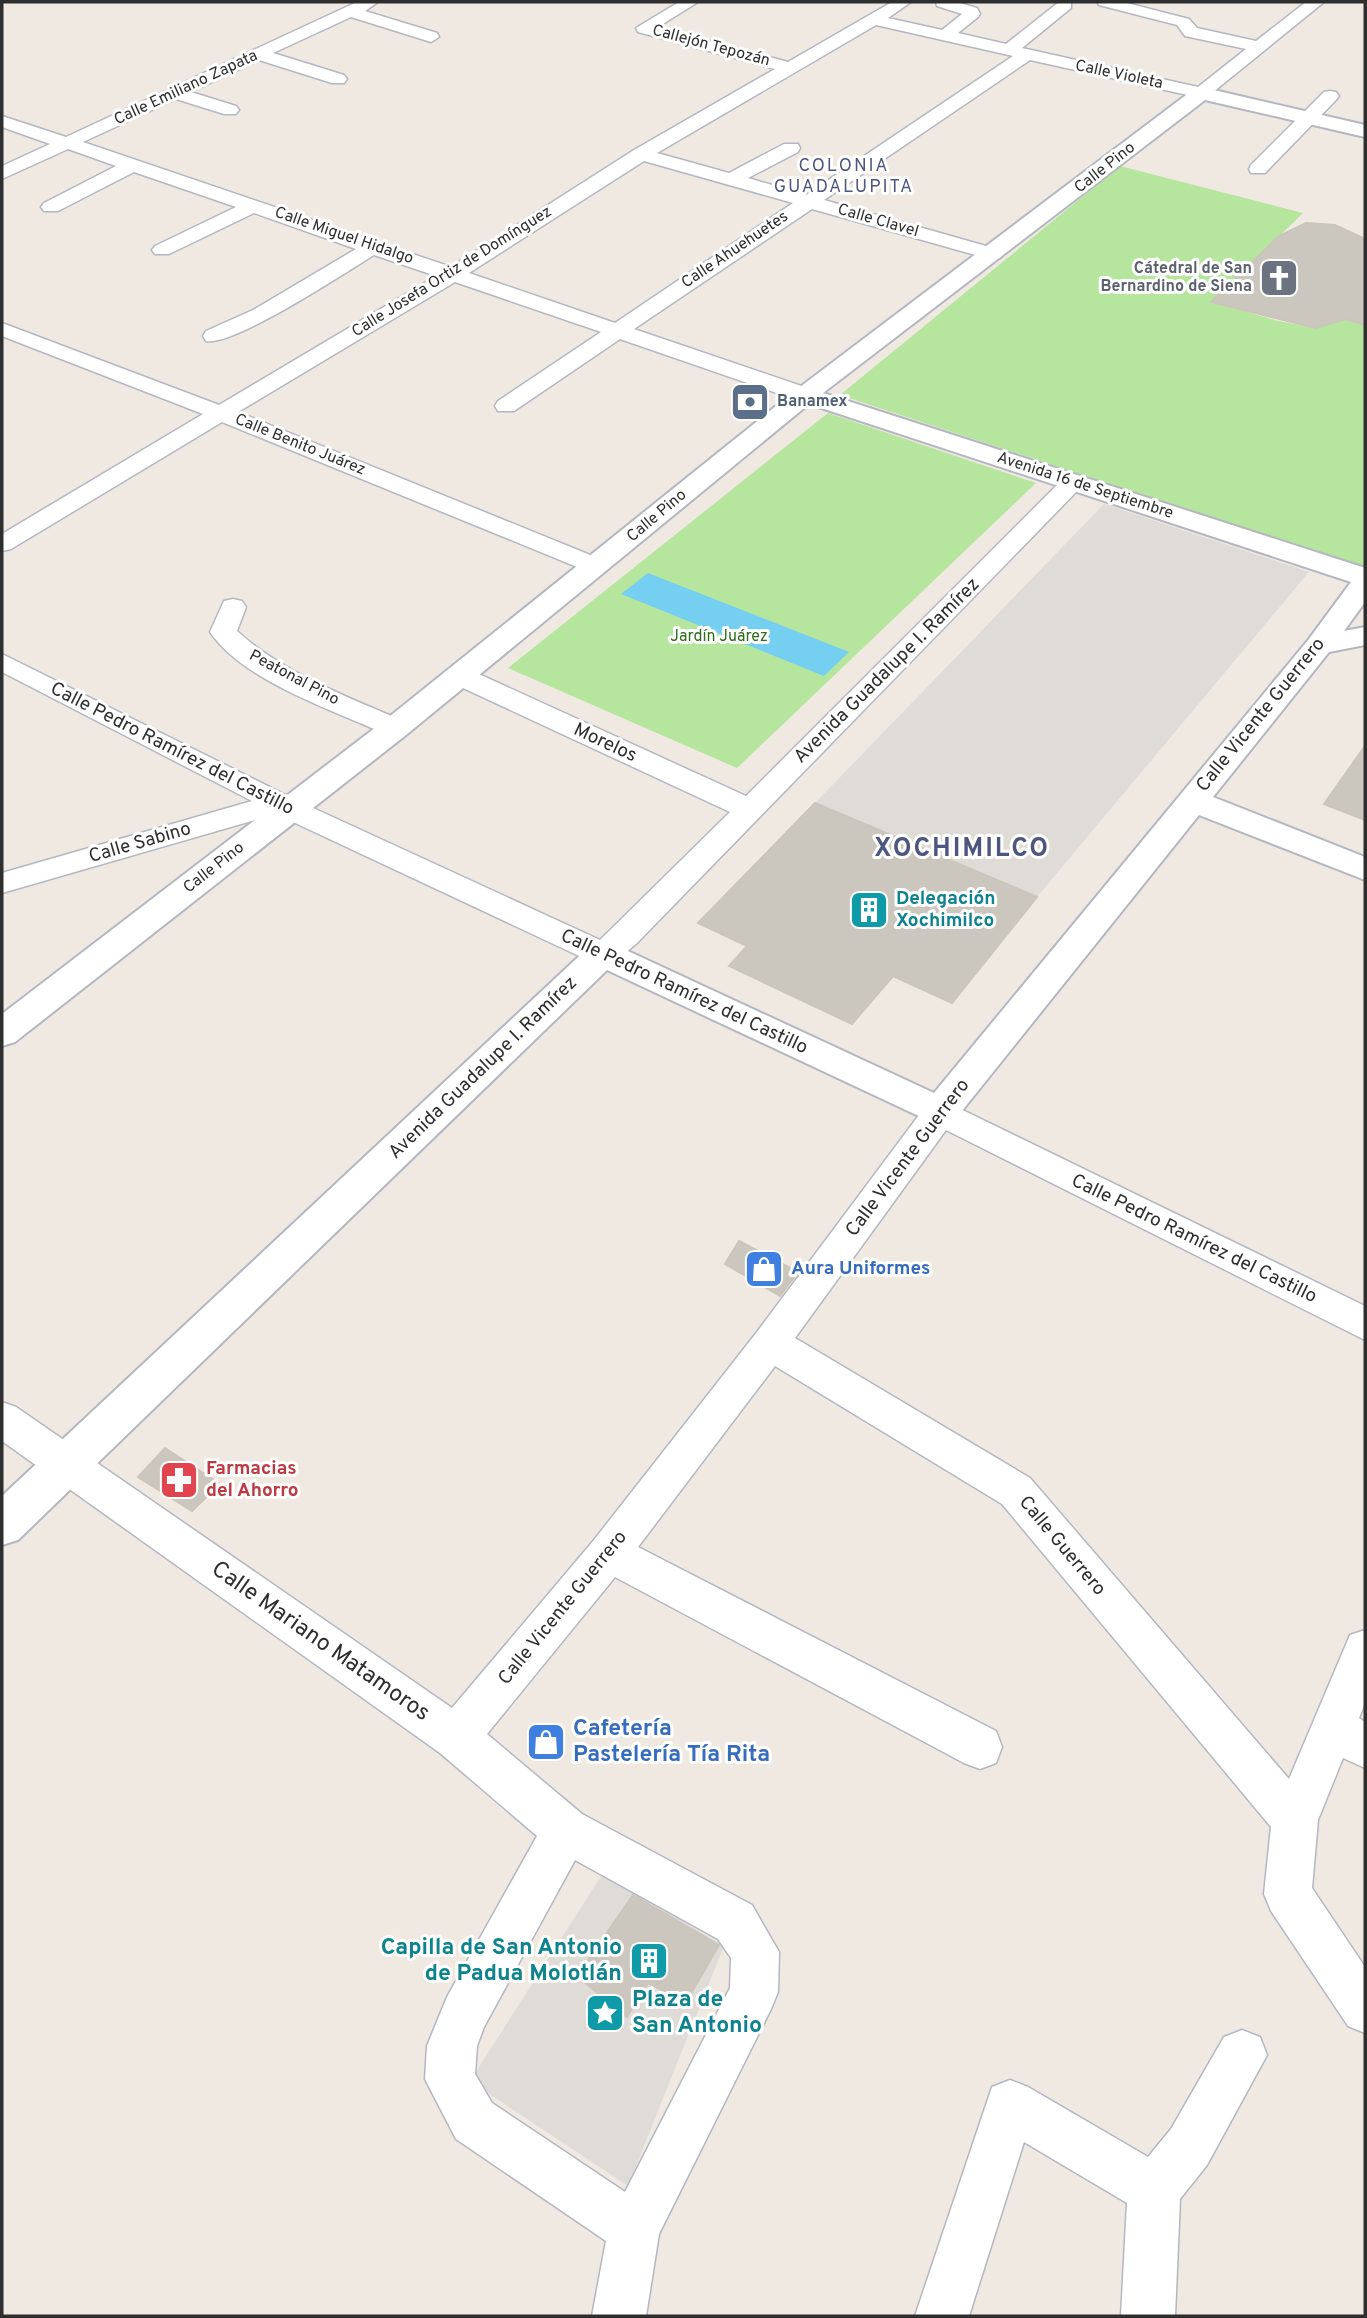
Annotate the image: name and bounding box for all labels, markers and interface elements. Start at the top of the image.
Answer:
street label: Callejón Tepozán [650,21,772,71]
street label: Calle Emiliano Zapata [111,46,261,130]
street label: Calle Violeta [1073,56,1165,94]
street label: Calle Pino [1071,138,1140,198]
district label: COLONIA GUADALUPITA [774,155,914,199]
street label: Calle Clavel [835,200,921,242]
street label: Calle Josefa Ortiz de Domínguez [348,202,556,342]
street label: Calle Miguel Hidalgo [272,203,416,269]
street label: Calle Ahuehuetes [678,207,792,293]
church icon: Cátedral de San Bernardino de Siena [1258,257,1300,299]
place label: Cátedral de San Bernardino de Siena [1100,259,1252,297]
bank icon: Banamex [729,381,771,423]
place label: Banamex [777,392,848,412]
street label: Calle Benito Juárez [232,410,368,480]
street label: Avenida 16 de Septiembre [994,448,1176,524]
street label: Calle Pino [623,485,691,547]
street label: Avenida Guadalupe I. Ramírez [789,573,985,769]
park label: Jardín Juárez [670,627,768,647]
street label: Calle Vicente Guerrero [1191,633,1331,797]
street label: Peatonal Pino [245,646,343,710]
street label: Calle Pedro Ramírez del Castillo [46,677,298,821]
street label: Morelos [569,718,641,768]
street label: Calle Sabino [86,817,194,869]
district label: XOCHIMILCO [874,833,1050,866]
street label: Calle Pino [180,838,249,898]
place label: Delegación Xochimilco [896,887,996,933]
building icon: Delegación Xochimilco [848,889,890,931]
street label: Calle Pedro Ramírez del Castillo [556,924,812,1060]
street label: Avenida Guadalupe I. Ramírez [384,971,582,1165]
street label: Calle Vicente Guerrero [841,1074,975,1242]
street label: Calle Pedro Ramírez del Castillo [1067,1169,1321,1309]
shop icon: Aura Uniformes [743,1248,785,1290]
place label: Aura Uniformes [791,1257,930,1281]
place label: Farmacias del Ahorro [206,1457,298,1503]
pharmacy icon: Farmacias del Ahorro [158,1459,200,1501]
street label: Calle Guerrero [1013,1491,1111,1601]
street label: Calle Vicente Guerrero [493,1526,633,1690]
street label: Calle Mariano Matamoros [205,1555,435,1729]
place label: Cafetería Pastelería Tía Rita [573,1715,770,1770]
shop icon: Cafetería Pastelería Tía Rita [525,1721,567,1763]
place label: Capilla de San Antonio de Padua Molotlán [381,1934,622,1989]
building icon: Capilla de San Antonio de Padua Molotlán [628,1940,670,1982]
place label: Plaza de San Antonio [632,1986,762,2041]
place icon: Plaza de San Antonio [584,1992,626,2034]

